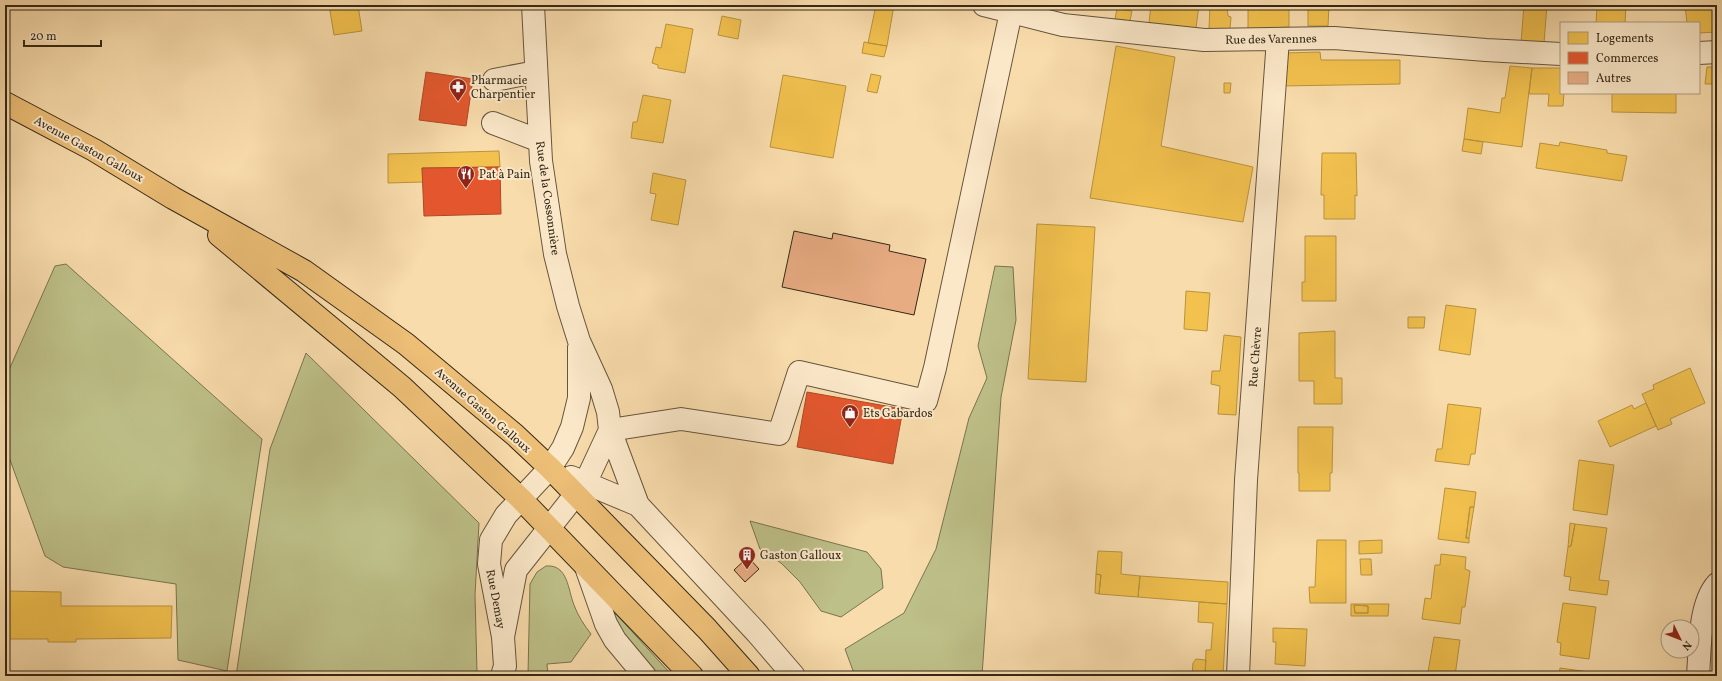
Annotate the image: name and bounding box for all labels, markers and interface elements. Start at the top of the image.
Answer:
scale bar [24,22,101,48]
legend [1560,22,1700,94]
text: 20 m [30,29,57,45]
street label: Rue des Varennes [1225,31,1317,49]
text: Logements [1596,31,1654,47]
text: Commerces [1596,51,1658,67]
text: Autres [1596,71,1631,87]
place label: Pharmacie Charpentier [471,73,535,103]
pharmacy icon: Pharmacie Charpentier [448,77,468,102]
street label: Avenue Gaston Galloux [31,113,146,187]
street label: Rue de la Cossonnière [531,140,563,257]
restaurant icon: Pat à Pain [456,164,476,189]
place label: Pat à Pain [479,167,530,183]
street label: Rue Chèvre [1246,326,1266,388]
street label: Avenue Gaston Galloux [431,364,534,457]
shop icon: Ets Gabardos [840,403,860,428]
place label: Ets Gabardos [863,406,933,422]
building icon: Gaston Galloux [737,545,757,570]
place label: Gaston Galloux [760,548,841,564]
street label: Rue Demay [481,568,509,631]
north arrow [1660,619,1700,659]
text: N [1678,637,1694,653]

